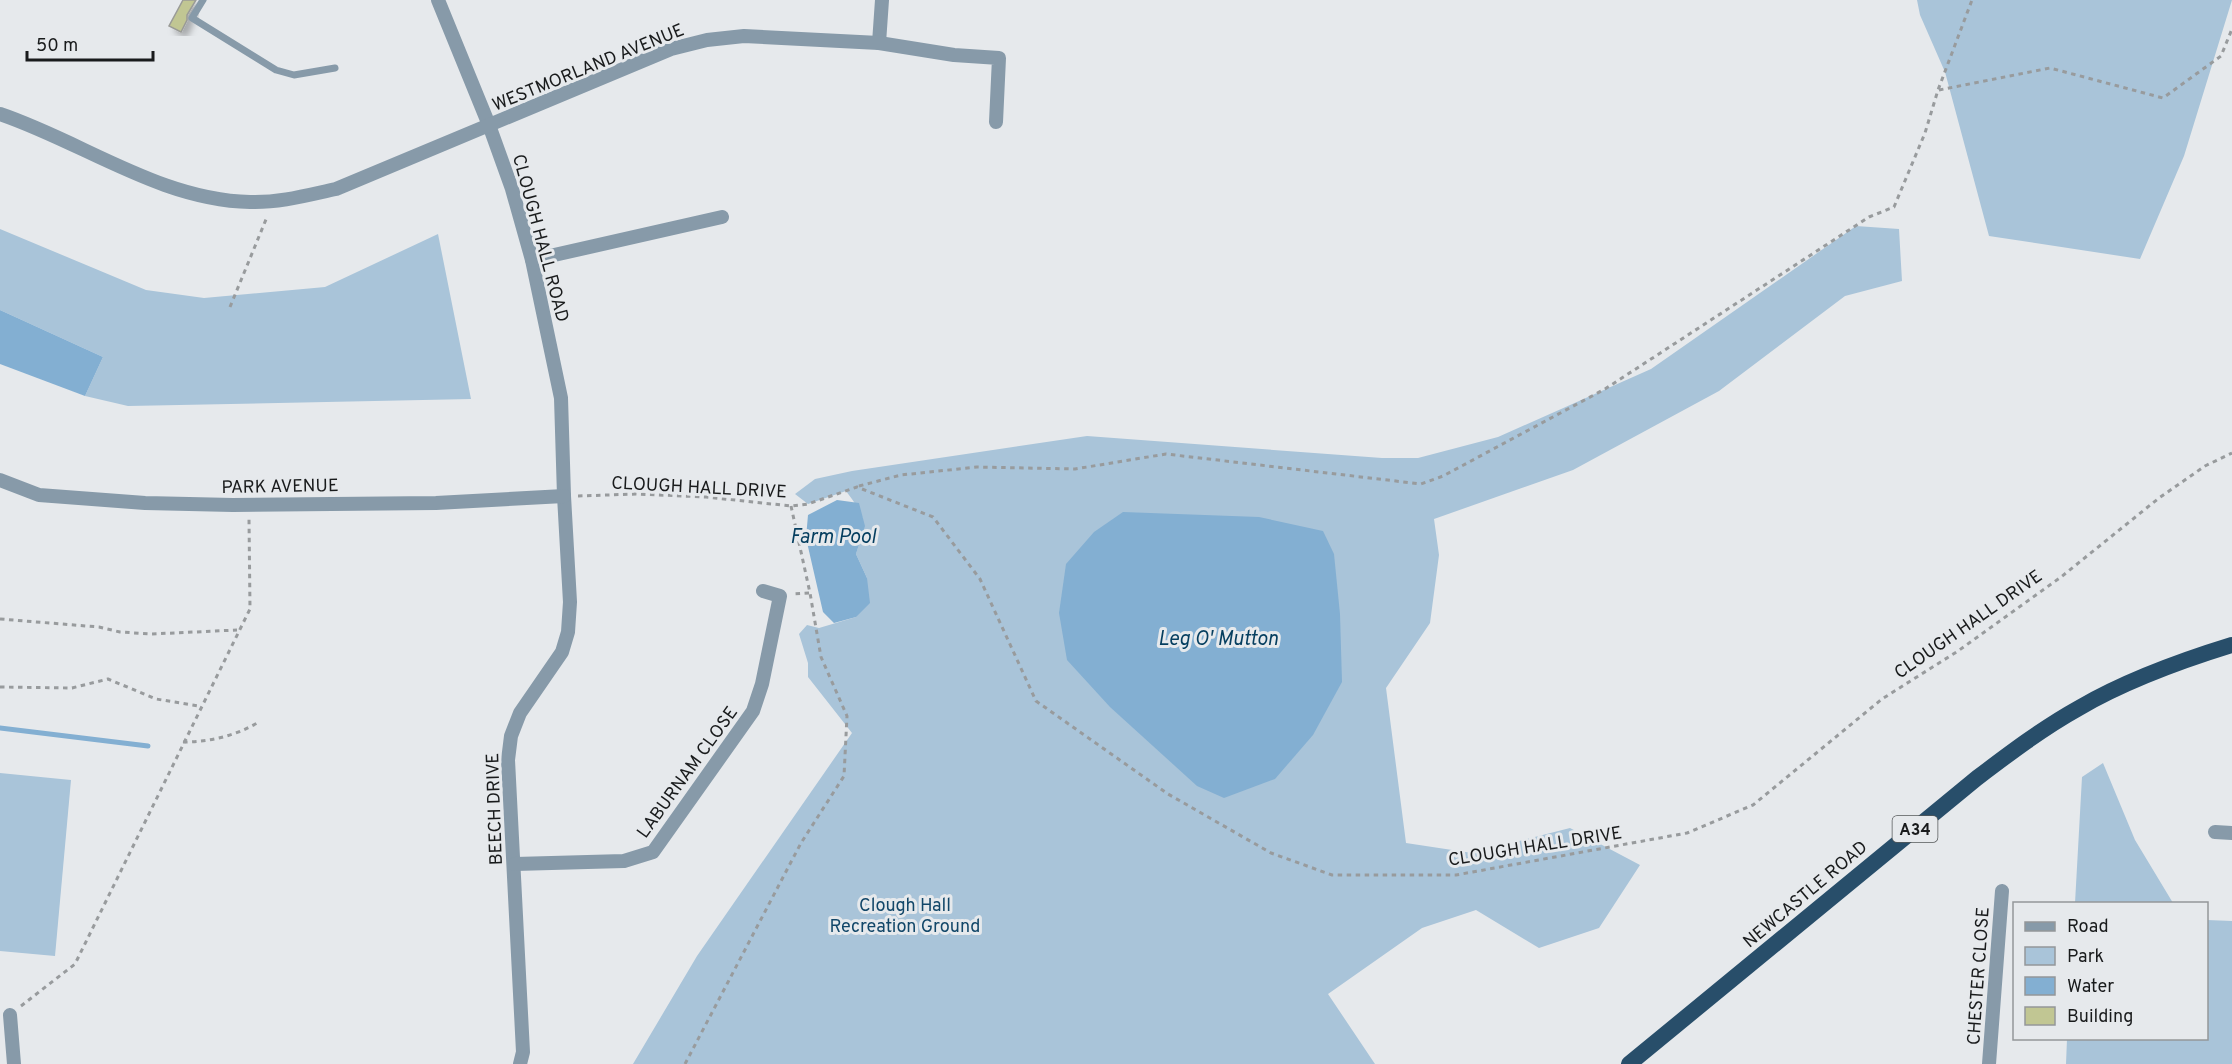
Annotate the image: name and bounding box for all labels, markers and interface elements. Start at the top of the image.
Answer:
street label: WESTMORLAND AVENUE [489,19,688,117]
scale bar [27,24,153,62]
text: 50 m [36,35,78,58]
street label: CLOUGH HALL ROAD [506,152,573,325]
street label: CLOUGH HALL DRIVE [611,472,787,505]
street label: PARK AVENUE [221,475,339,500]
water label: Farm Pool [790,525,877,551]
street label: CLOUGH HALL DRIVE [1890,565,2047,685]
water label: Leg O' Mutton [1158,627,1278,653]
street label: LABURNAM CLOSE [633,702,744,843]
street label: BEECH DRIVE [482,752,509,865]
road number: A34 [1892,816,1938,842]
street label: CLOUGH HALL DRIVE [1447,822,1624,873]
street label: NEWCASTLE ROAD [1739,836,1873,954]
park label: Clough Hall Recreation Ground [829,895,981,939]
legend [2013,902,2208,1040]
street label: CHESTER CLOSE [1963,906,1996,1046]
text: Road [2067,916,2109,939]
text: Park [2067,946,2104,969]
text: Water [2067,976,2114,999]
text: Building [2067,1006,2133,1029]

